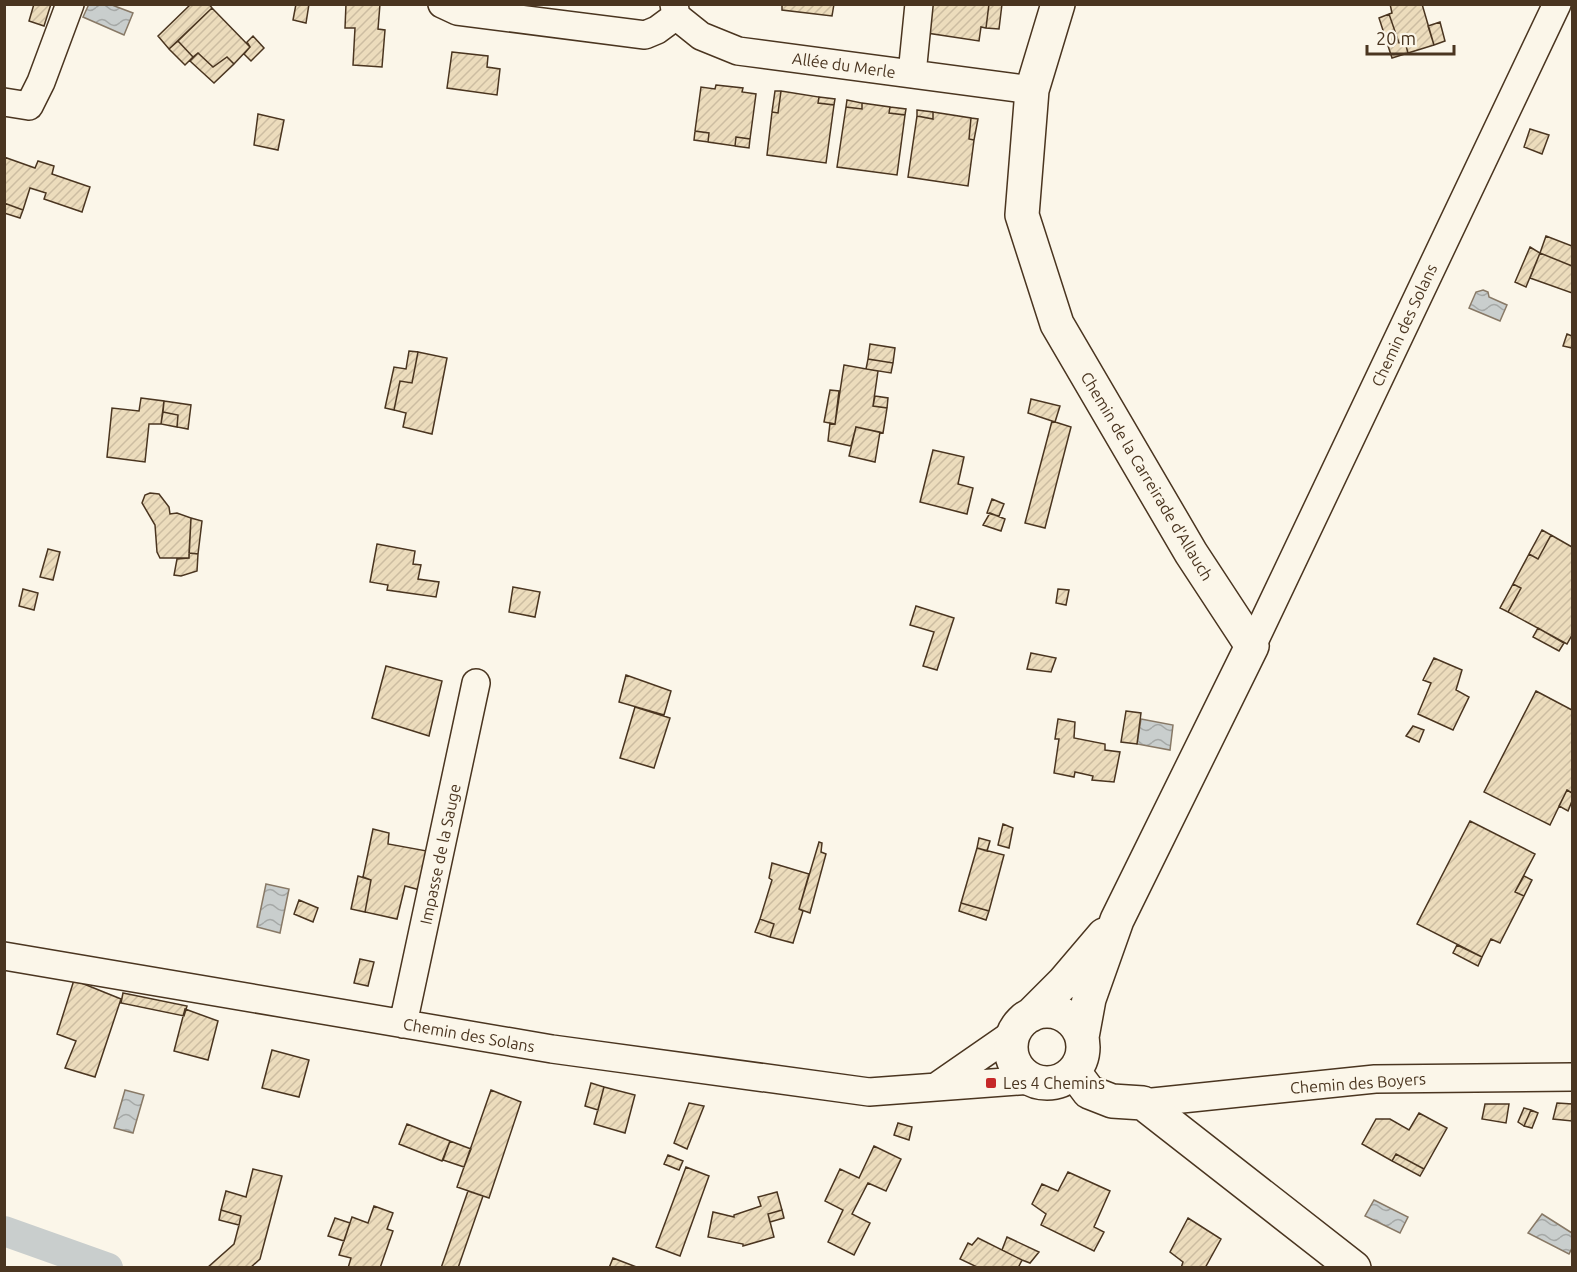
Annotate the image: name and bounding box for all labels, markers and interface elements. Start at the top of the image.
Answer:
scale bar [1367,18,1454,56]
text: 20 m [1376,28,1416,48]
street label: Allée du Merle [791,49,897,81]
street label: Chemin des Solans [1368,261,1440,389]
street label: Chemin de la Carreirade d'Allauch [1077,368,1217,584]
street label: Impasse de la Sauge [416,782,464,926]
street label: Chemin des Solans [402,1015,536,1055]
street label: Chemin des Boyers [1289,1069,1427,1097]
place label: Les 4 Chemins [1003,1074,1105,1092]
marker: Les 4 Chemins [984,1076,998,1090]

